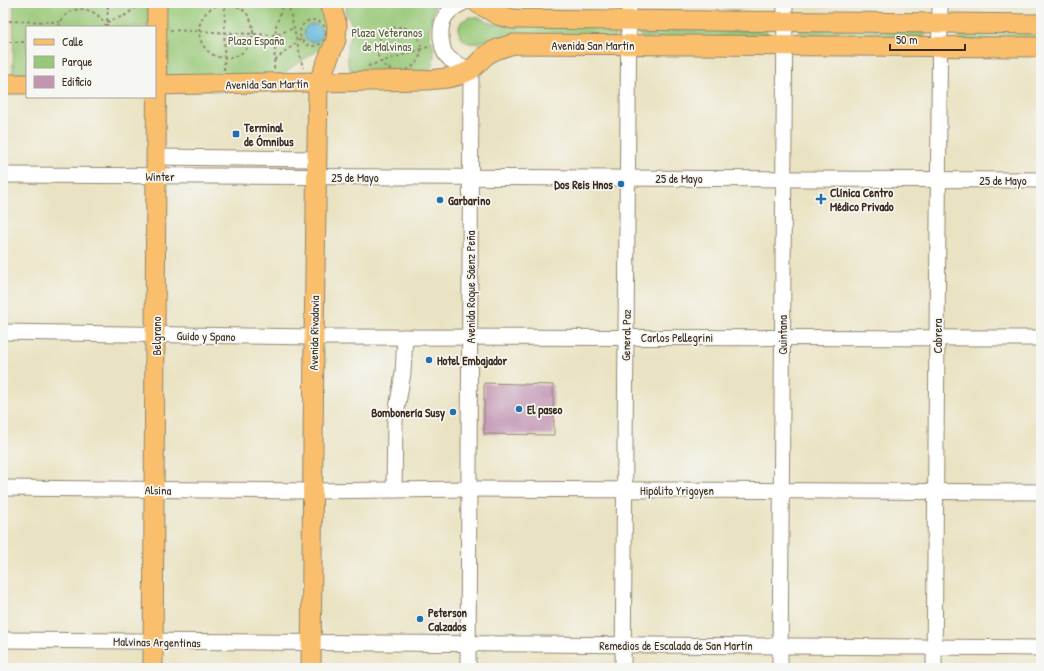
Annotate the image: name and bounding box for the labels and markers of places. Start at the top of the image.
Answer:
place label: Terminal de Ómnibus [243,119,294,150]
marker: Terminal de Ómnibus [231,129,241,139]
place label: Dos Reis Hnos [554,176,613,193]
marker: Dos Reis Hnos [616,179,626,189]
place label: Clínica Centro Médico Privado [830,184,894,215]
place label: Garbarino [448,192,490,209]
marker: Clínica Centro Médico Privado [815,193,827,205]
marker: Garbarino [435,195,445,205]
place label: Hotel Embajador [437,352,507,369]
marker: Hotel Embajador [424,355,434,365]
place label: El paseo [527,401,562,419]
place label: Bombonería Susy [371,404,445,422]
marker: El paseo [514,404,524,414]
marker: Bombonería Susy [448,407,458,417]
place label: Peterson Calzados [428,604,468,635]
marker: Peterson Calzados [415,614,425,624]

